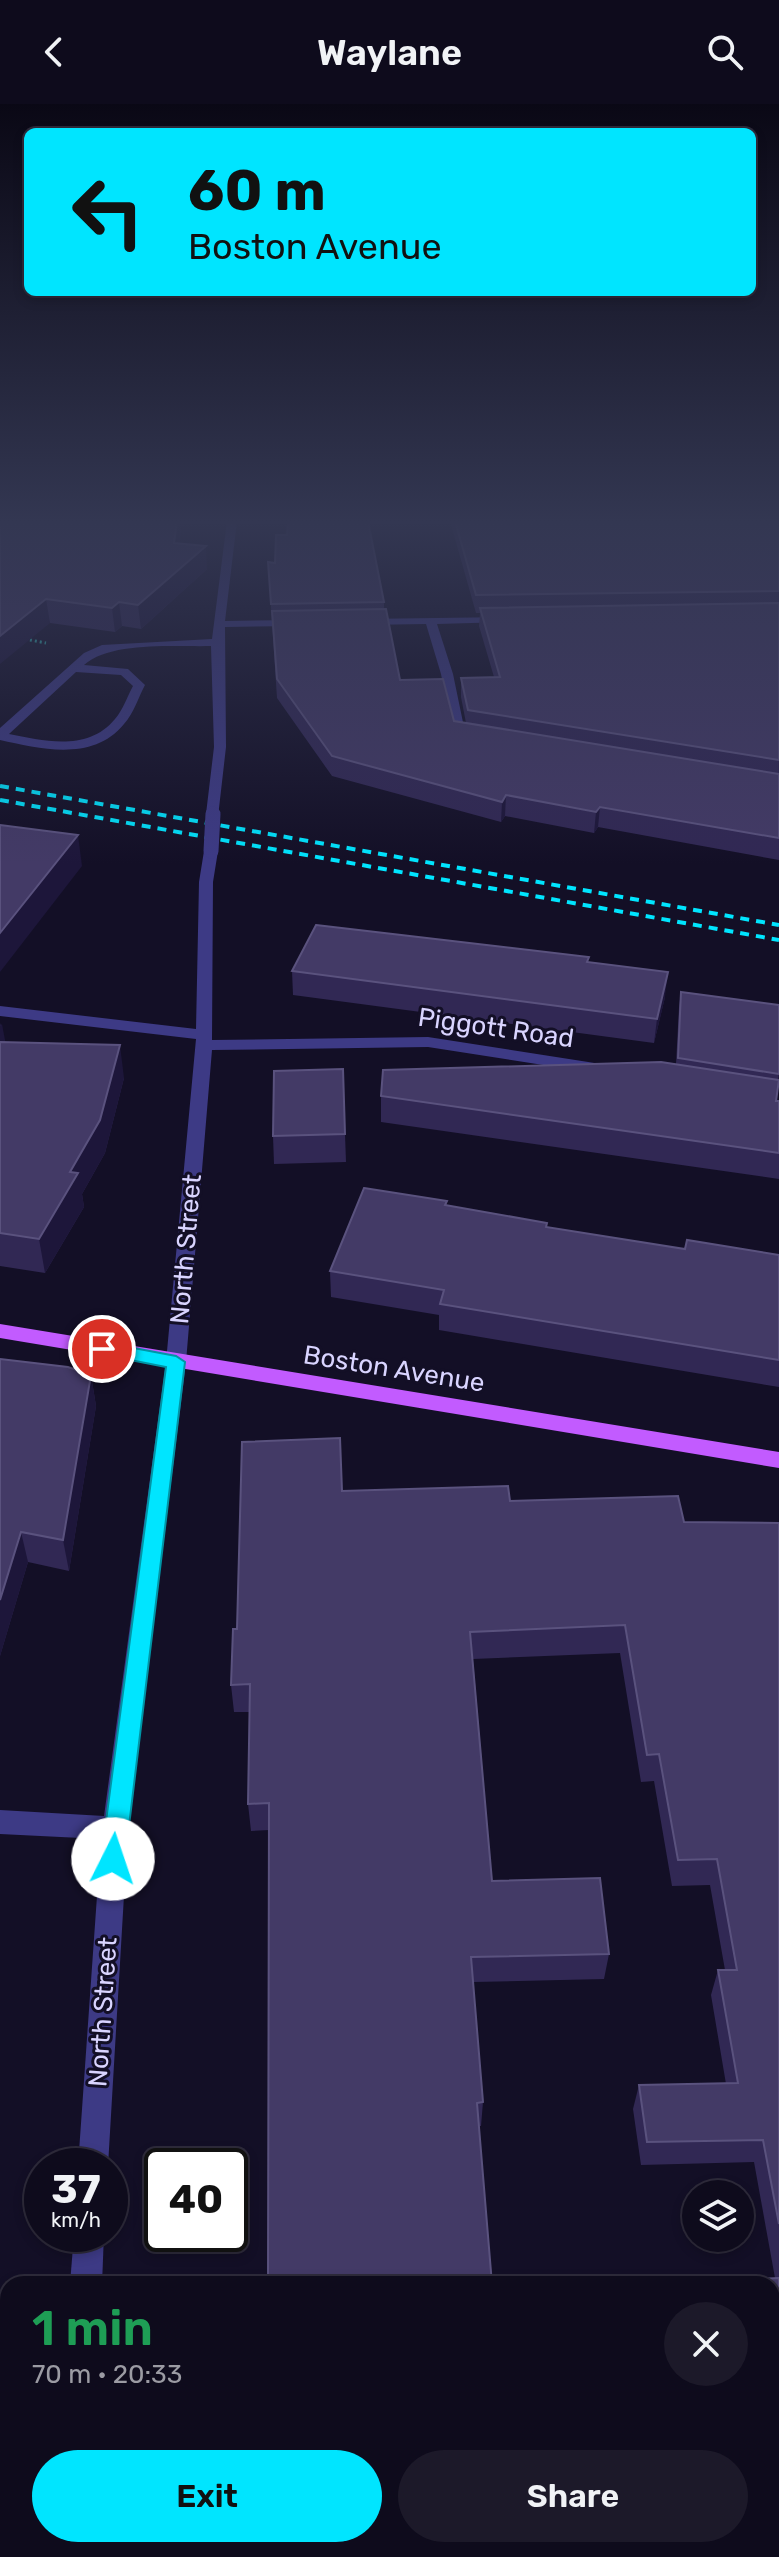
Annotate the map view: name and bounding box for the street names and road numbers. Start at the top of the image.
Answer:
street label: Piggott Road [416,1002,576,1054]
street label: North Street [164,1173,208,1325]
street label: Boston Avenue [301,1339,487,1399]
street label: North Street [82,1936,124,2088]

